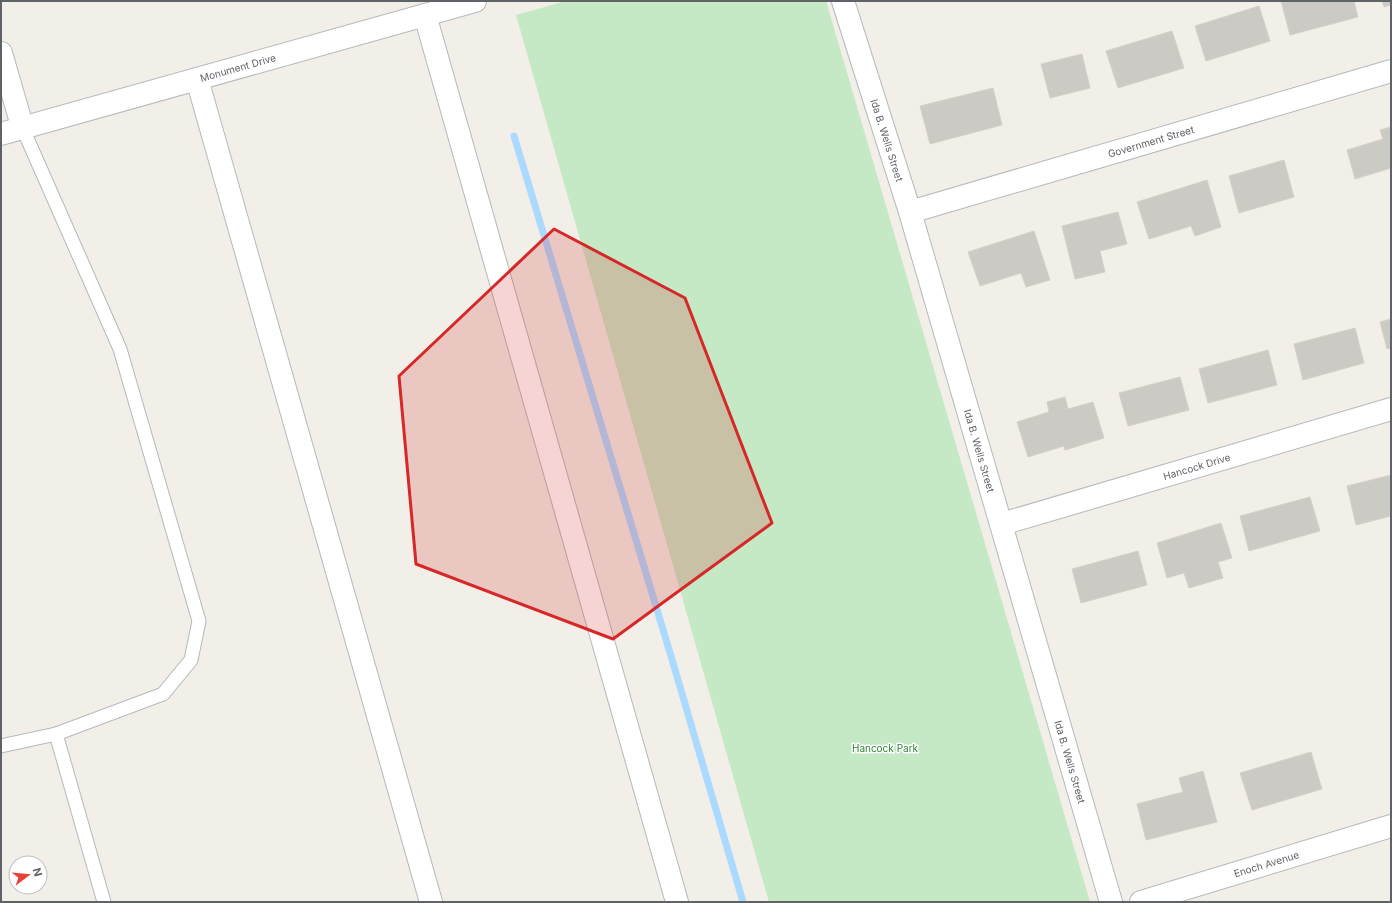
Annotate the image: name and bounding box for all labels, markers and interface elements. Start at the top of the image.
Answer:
street label: Monument Drive [199,51,277,84]
street label: Ida B. Wells Street [868,97,906,184]
street label: Government Street [1106,123,1196,160]
street label: Ida B. Wells Street [962,408,998,494]
street label: Hancock Drive [1162,451,1232,482]
street label: Ida B. Wells Street [1052,719,1088,805]
park label: Hancock Park [852,742,919,754]
street label: Enoch Avenue [1232,848,1301,879]
north arrow [8,855,48,895]
text: N [30,866,45,878]

